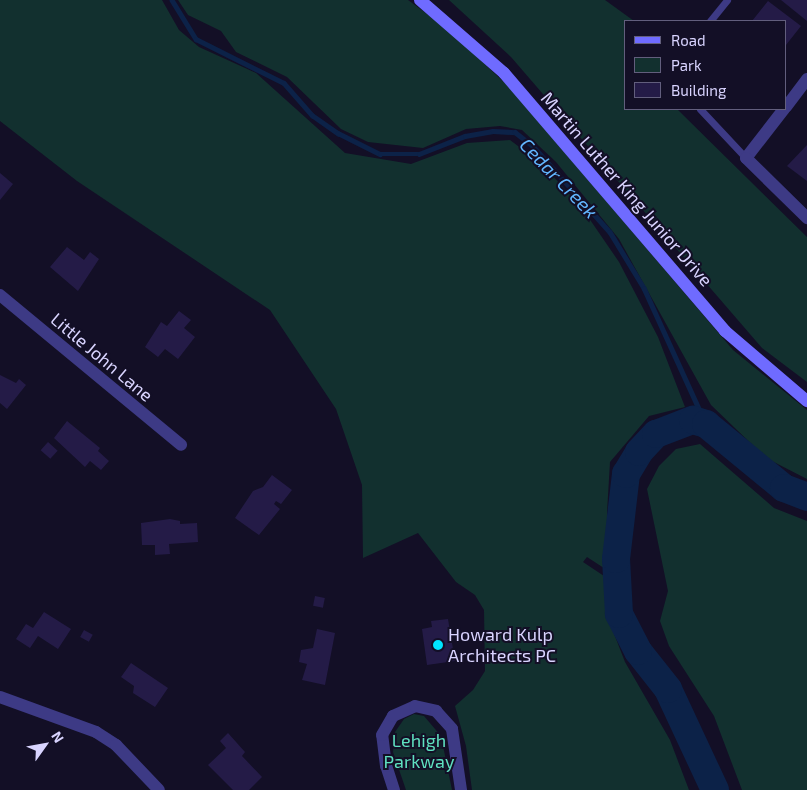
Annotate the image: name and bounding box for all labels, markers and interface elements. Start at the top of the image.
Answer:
legend [624,20,787,110]
text: Road [671,31,706,49]
text: Park [671,56,702,74]
text: Building [671,81,726,99]
street label: Martin Luther King Junior Drive [536,87,718,291]
water label: Cedar Creek [515,133,603,223]
street label: Little John Lane [46,308,158,406]
place label: Howard Kulp Architects PC [448,624,556,666]
marker: Howard Kulp Architects PC [432,639,444,651]
north arrow [20,720,70,770]
text: N [48,728,68,746]
park label: Lehigh Parkway [384,730,454,772]

